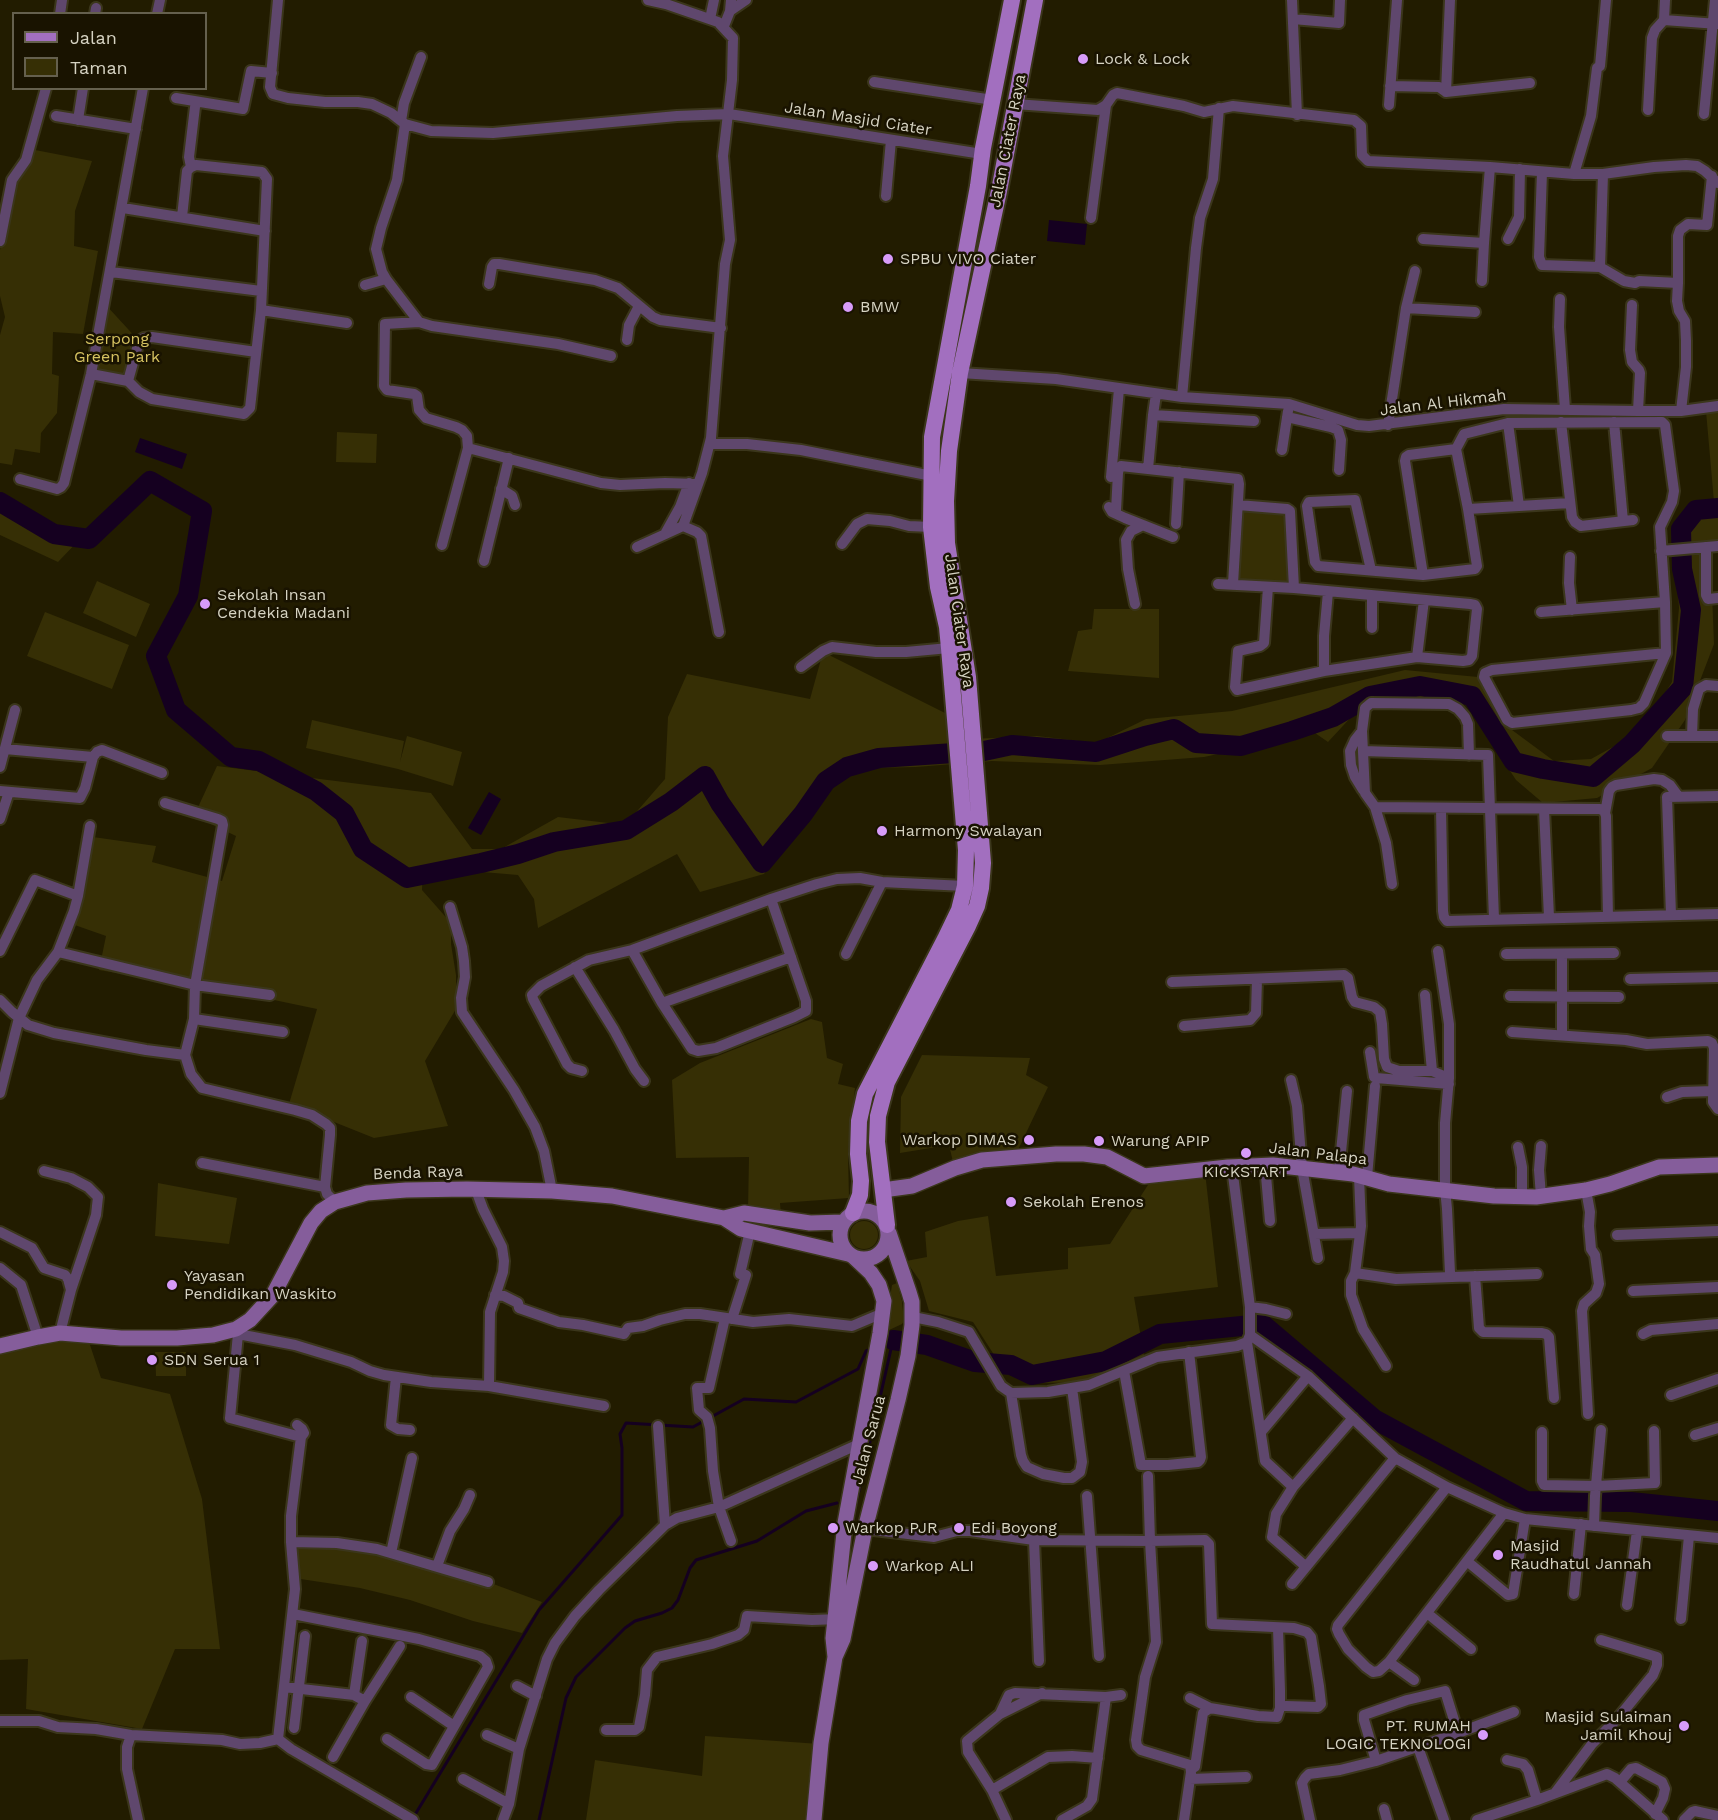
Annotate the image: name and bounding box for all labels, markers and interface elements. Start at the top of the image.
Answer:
legend [12,12,207,90]
text: Jalan [70,27,117,48]
place label: Lock & Lock [1095,49,1190,69]
marker: Lock & Lock [1076,52,1090,66]
text: Taman [70,57,128,78]
street label: Jalan Ciater Raya [986,73,1030,209]
street label: Jalan Masjid Ciater [783,98,933,140]
place label: SPBU VIVO Ciater [900,249,1036,269]
marker: SPBU VIVO Ciater [881,252,895,266]
place label: BMW [860,297,899,317]
marker: BMW [841,300,855,314]
park label: Serpong Green Park [74,329,160,367]
street label: Jalan Al Hikmah [1379,386,1507,420]
street label: Jalan Ciater Raya [940,553,978,689]
place label: Sekolah Insan Cendekia Madani [217,585,350,623]
marker: Sekolah Insan Cendekia Madani [198,597,212,611]
place label: Harmony Swalayan [894,821,1042,841]
marker: Harmony Swalayan [875,824,889,838]
place label: Warkop DIMAS [902,1130,1017,1150]
place label: Warung APIP [1111,1131,1210,1151]
marker: Warkop DIMAS [1022,1133,1036,1147]
marker: Warung APIP [1092,1134,1106,1148]
street label: Jalan Palapa [1268,1138,1368,1170]
marker: KICKSTART [1239,1146,1253,1160]
street label: Benda Raya [372,1162,464,1184]
place label: KICKSTART [1204,1162,1288,1182]
place label: Sekolah Erenos [1023,1192,1144,1212]
marker: Sekolah Erenos [1004,1195,1018,1209]
place label: Yayasan Pendidikan Waskito [184,1266,337,1304]
marker: Yayasan Pendidikan Waskito [165,1278,179,1292]
place label: SDN Serua 1 [164,1350,260,1370]
marker: SDN Serua 1 [145,1353,159,1367]
street label: Jalan Sarua [848,1393,890,1487]
place label: Warkop PJR [845,1518,938,1538]
place label: Edi Boyong [971,1518,1057,1538]
marker: Warkop PJR [826,1521,840,1535]
marker: Edi Boyong [952,1521,966,1535]
place label: Masjid Raudhatul Jannah [1510,1536,1652,1574]
marker: Masjid Raudhatul Jannah [1491,1548,1505,1562]
place label: Warkop ALI [885,1556,974,1576]
marker: Warkop ALI [866,1559,880,1573]
place label: Masjid Sulaiman Jamil Khouj [1544,1707,1672,1745]
place label: PT. RUMAH LOGIC TEKNOLOGI [1326,1716,1471,1754]
marker: Masjid Sulaiman Jamil Khouj [1677,1719,1691,1733]
marker: PT. RUMAH LOGIC TEKNOLOGI [1476,1728,1490,1742]

